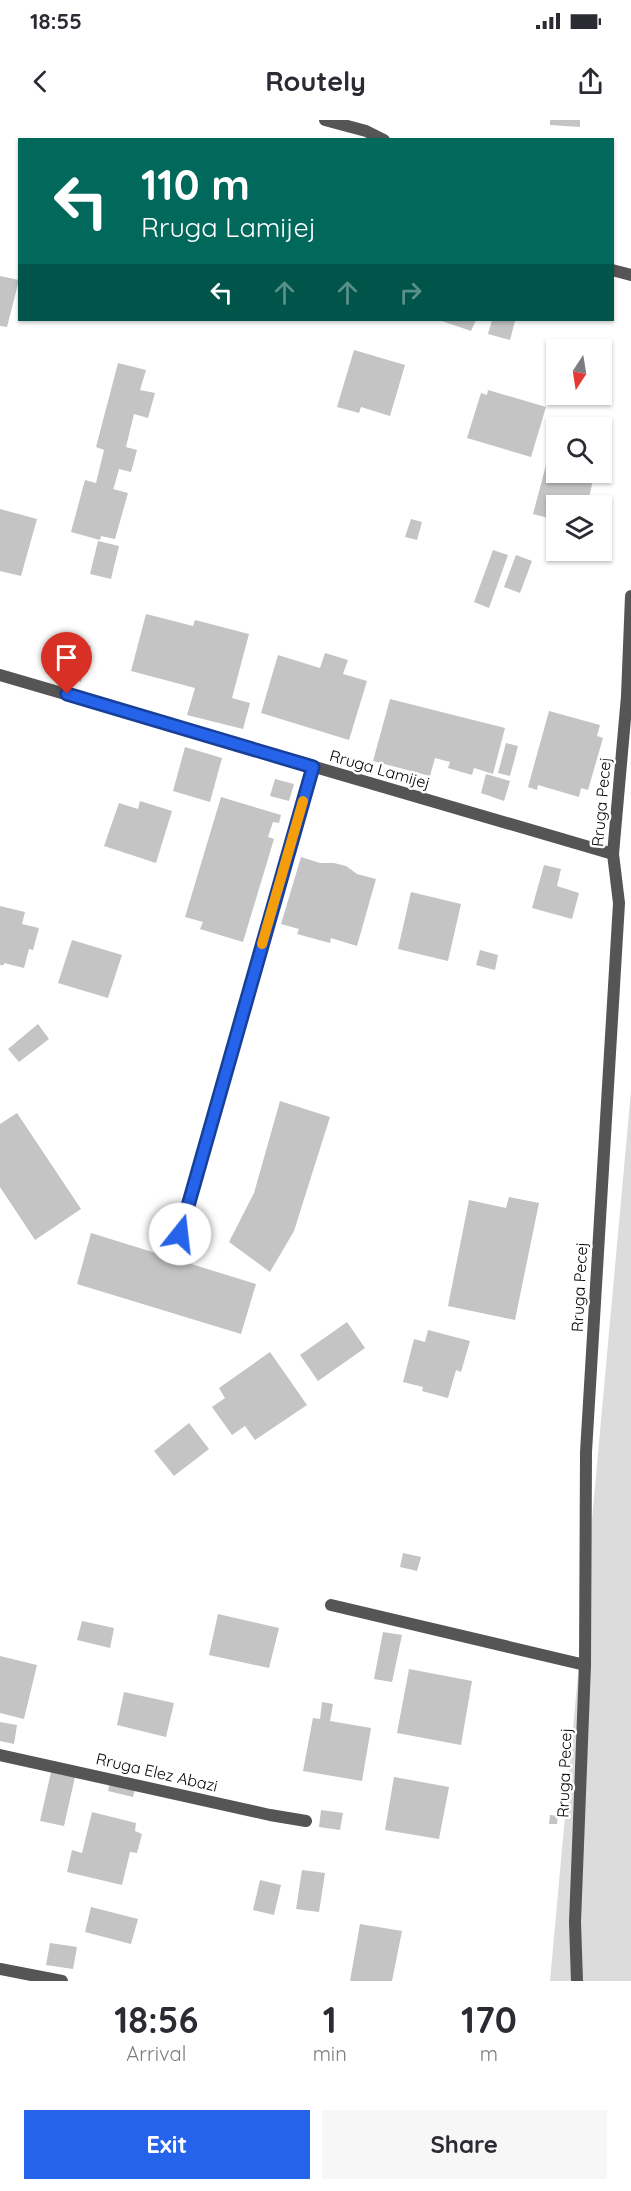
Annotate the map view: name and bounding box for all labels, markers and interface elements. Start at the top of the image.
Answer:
text: 18:55 [30,7,82,35]
text: Routely [265,64,366,98]
icon: back [24,65,57,98]
icon: share [574,65,607,98]
text: 110 m [141,158,250,211]
icon: left [42,162,120,240]
text: Rruga Lamijej [141,210,316,244]
icon: left [205,276,238,309]
icon: ahead [268,276,301,309]
icon: ahead [331,276,364,309]
icon: right [394,276,427,309]
north arrow [546,339,612,405]
map controls [546,339,612,561]
button: search [546,417,612,483]
button: layers [546,495,612,561]
pin [41,632,92,694]
icon: arrive [50,641,83,674]
street label: Rruga Lamijej [327,745,433,793]
street label: Rruga Pecej [587,756,615,848]
position arrow [148,1202,212,1266]
street label: Rruga Pecej [567,1242,591,1332]
street label: Rruga Pecej [552,1728,576,1818]
street label: Rruga Elez Abazi [94,1748,220,1796]
text: 18:56 [114,1997,198,2042]
text: 1 [323,1997,337,2042]
text: 170 [461,1997,517,2042]
text: Arrival [126,2041,186,2066]
text: min [313,2041,347,2066]
text: m [480,2041,498,2066]
button: Exit [24,2110,310,2179]
button: Share [322,2110,607,2179]

